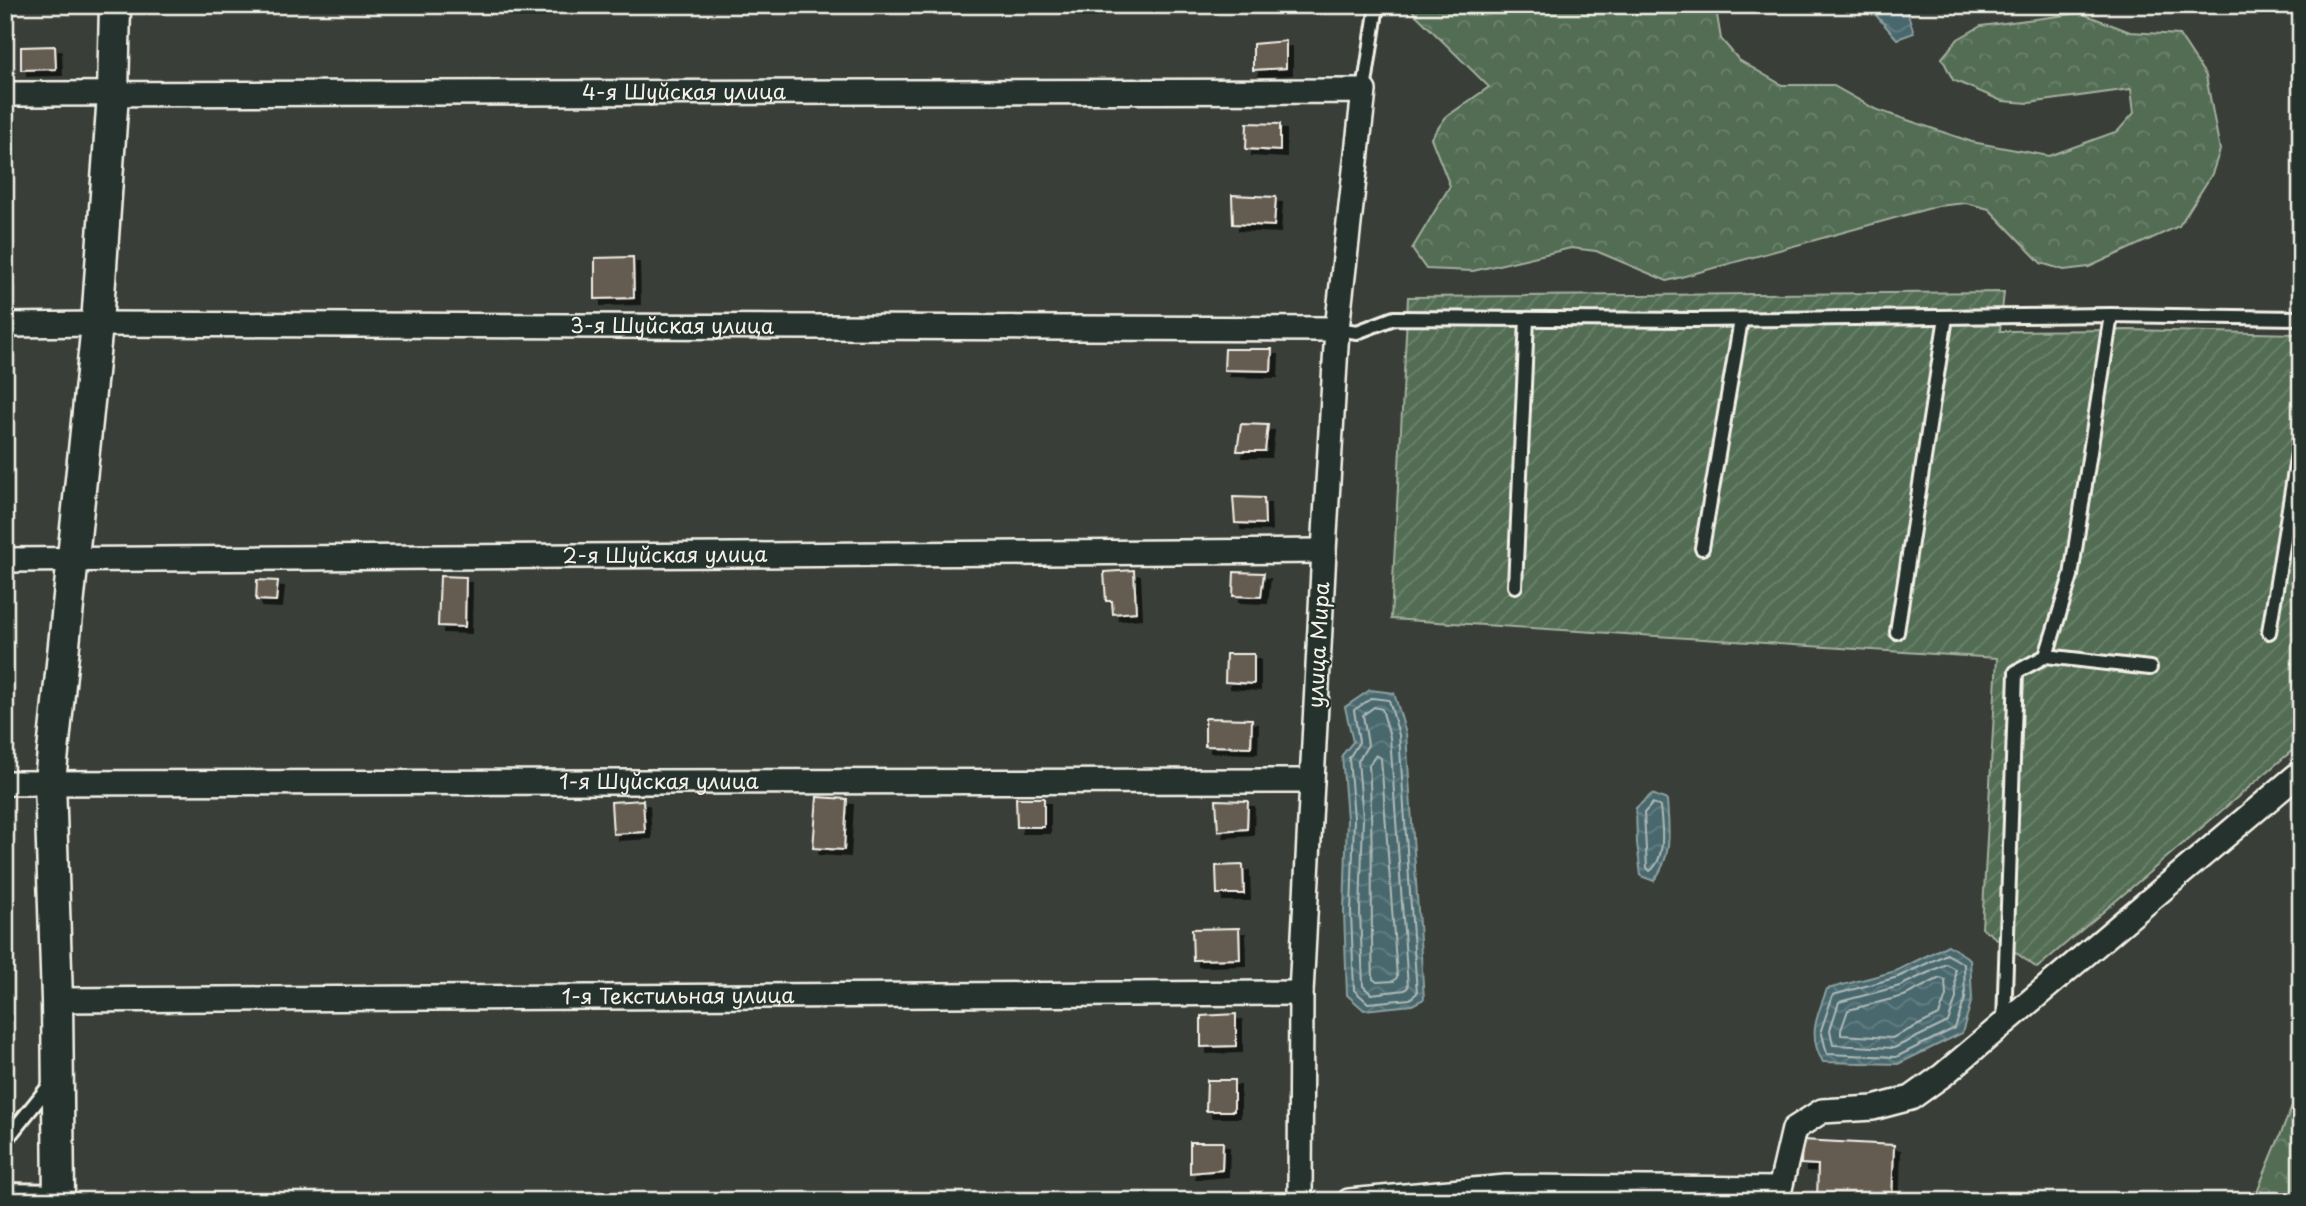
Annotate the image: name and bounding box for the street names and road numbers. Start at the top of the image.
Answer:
street label: 4-я Шуйская улица [582,74,787,107]
street label: 3-я Шуйская улица [570,308,775,341]
street label: 2-я Шуйская улица [562,537,768,570]
street label: улица Мира [1298,580,1336,709]
street label: 1-я Шуйская улица [559,764,760,796]
street label: 1-я Текстильная улица [562,978,795,1011]

